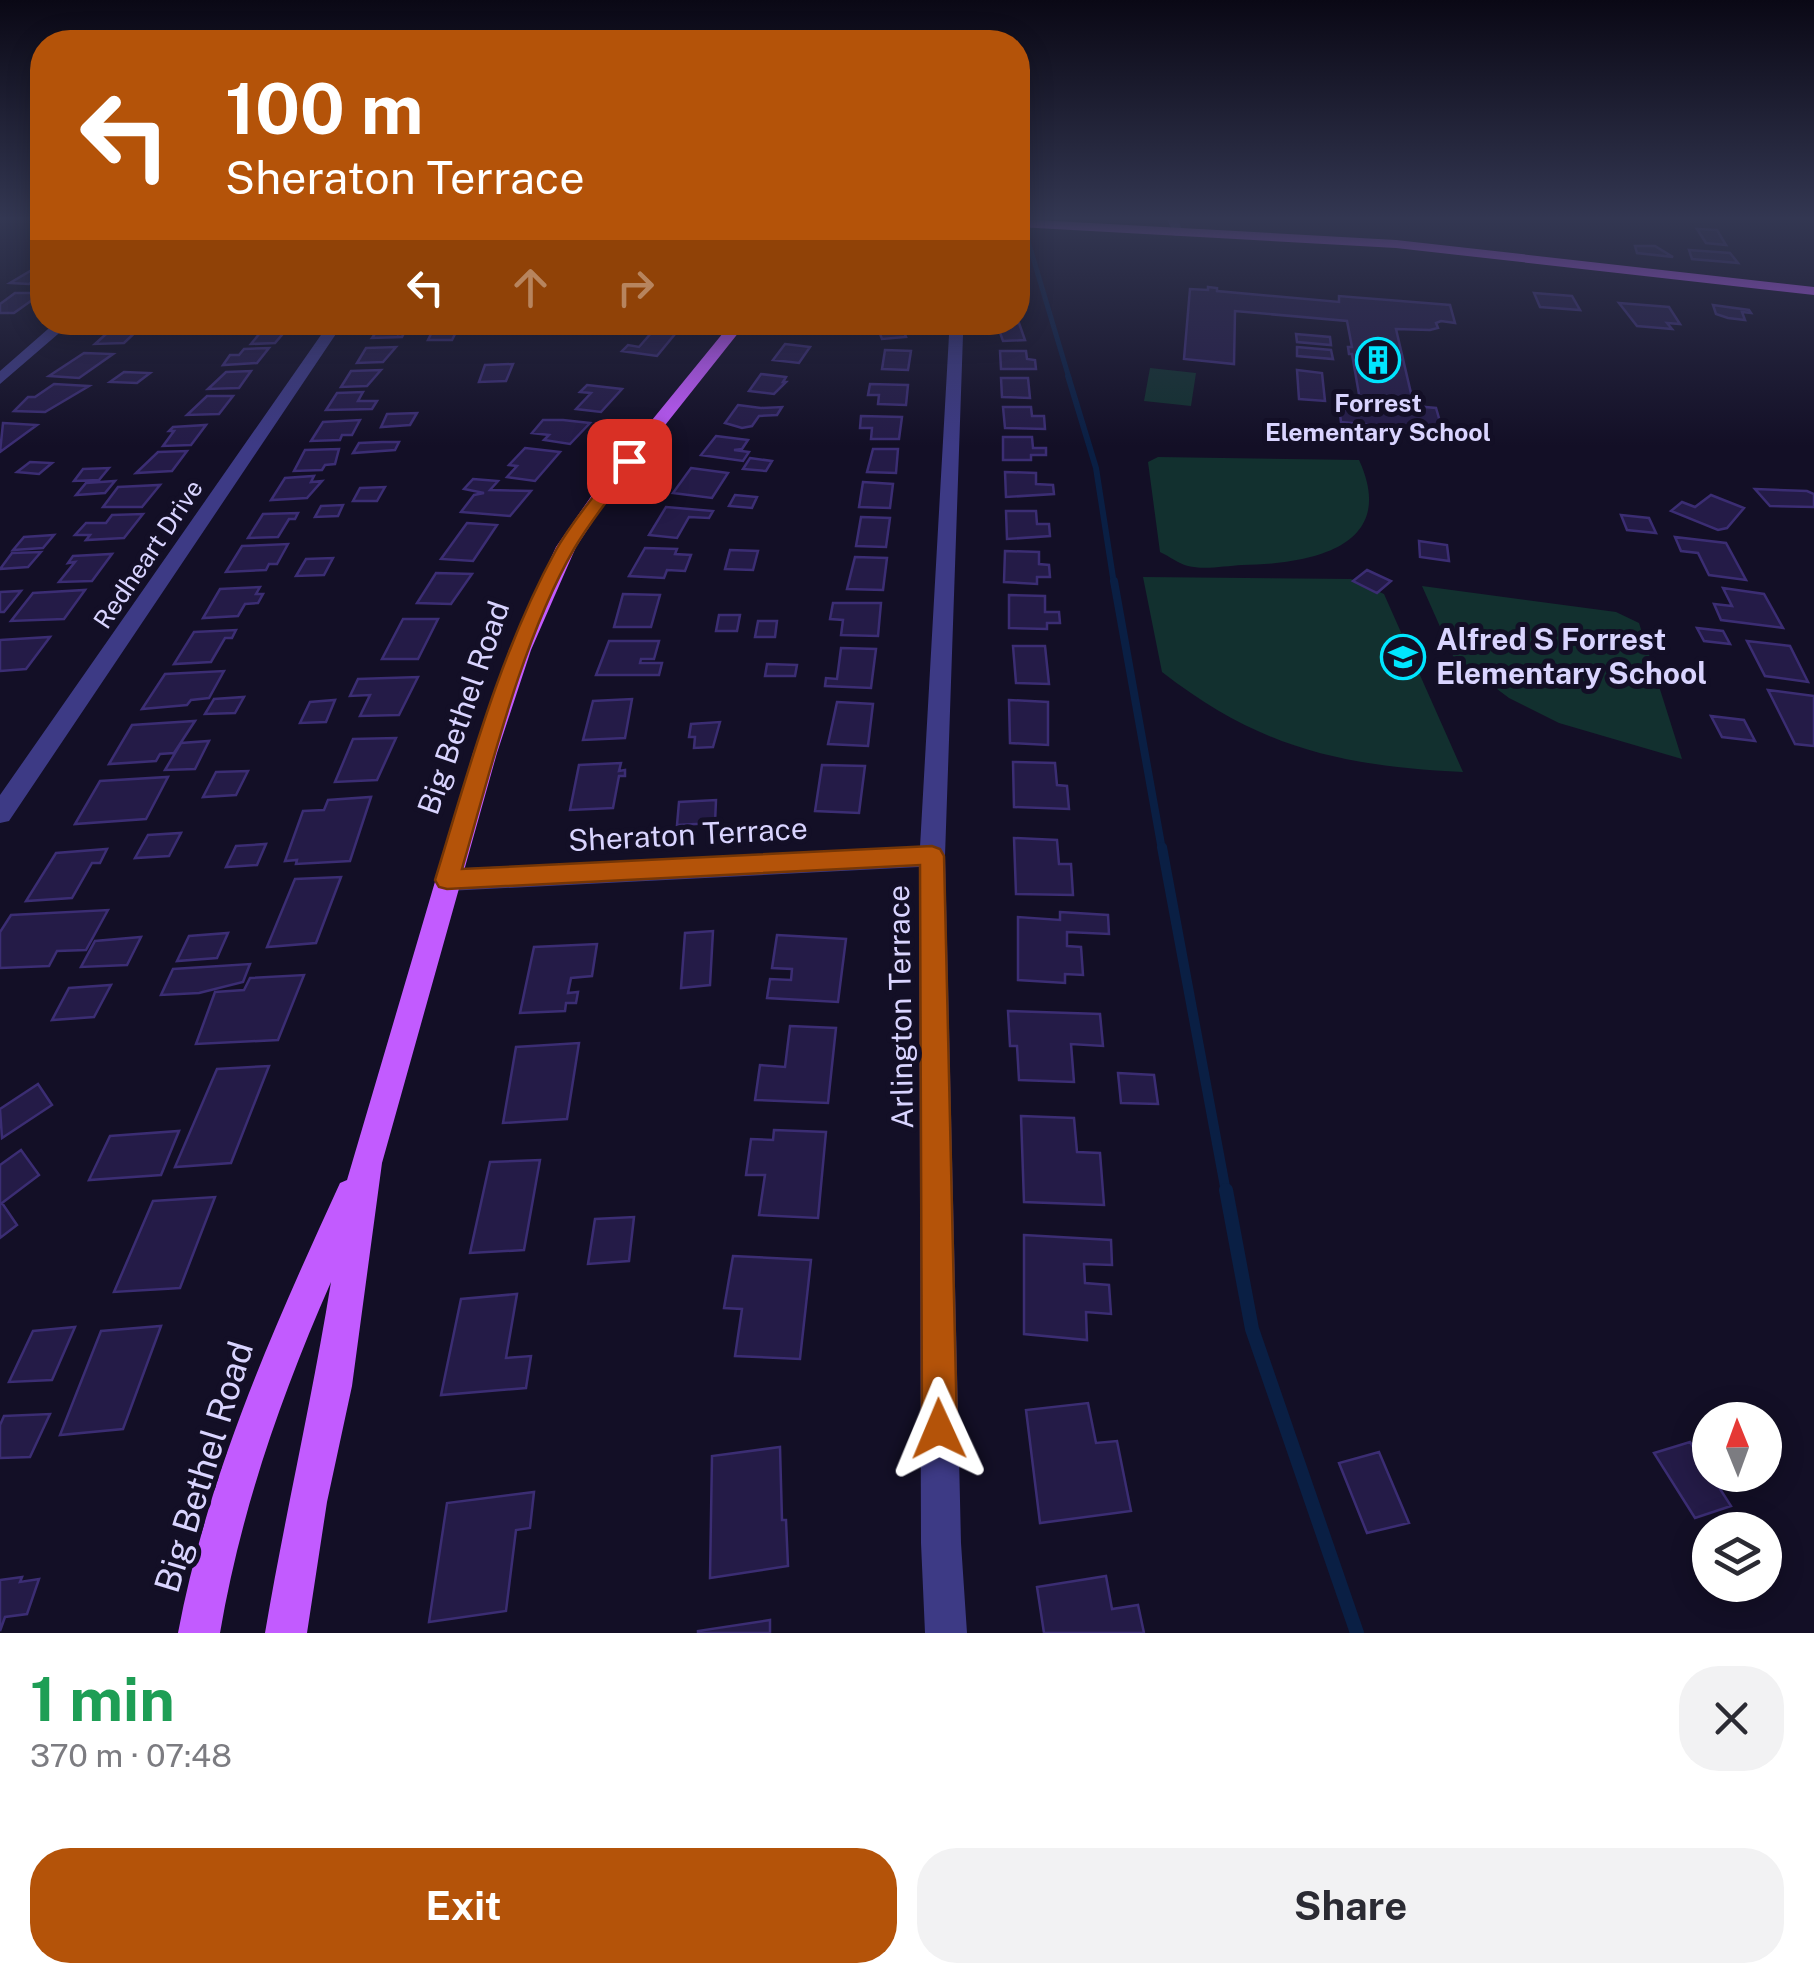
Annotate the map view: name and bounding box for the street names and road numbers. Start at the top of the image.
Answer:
street label: Redheart Drive [87,474,209,634]
street label: Big Bethel Road [410,596,516,819]
street label: Sheraton Terrace [567,810,809,858]
street label: Arlington Terrace [880,885,920,1129]
street label: Big Bethel Road [146,1336,261,1597]

